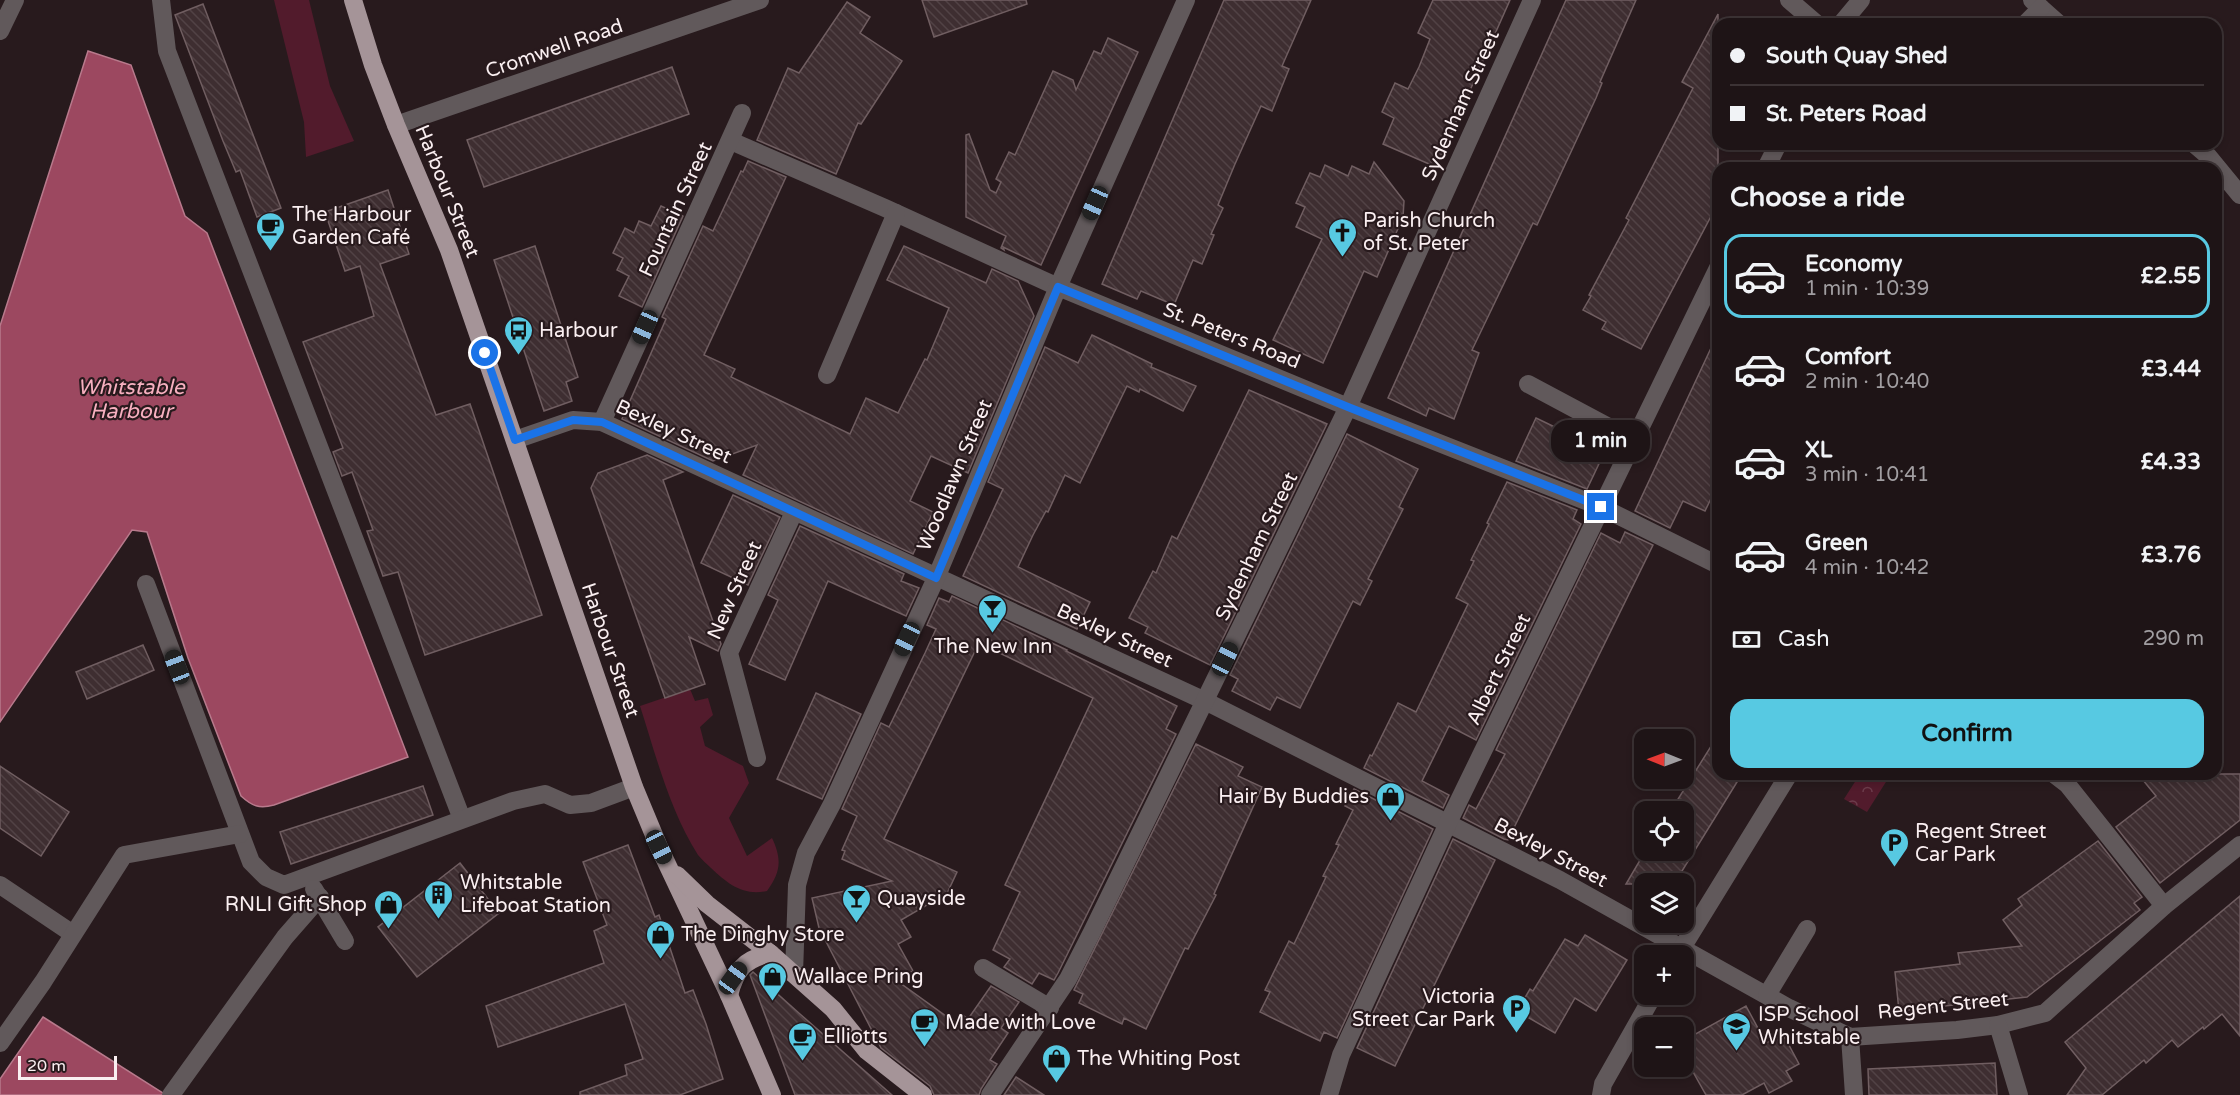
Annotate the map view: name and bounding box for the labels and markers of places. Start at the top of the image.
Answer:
place label: The Harbour Garden Café [292,203,412,250]
place label: Parish Church of St. Peter [1363,209,1495,256]
cafe icon: The Harbour Garden Café [255,210,287,252]
church icon: Parish Church of St. Peter [1326,216,1358,258]
bus stop icon: Harbour [502,314,534,356]
place label: Harbour [539,319,618,343]
bar icon: The New Inn [977,592,1009,634]
place label: The New Inn [934,635,1052,659]
shop icon: Hair By Buddies [1374,780,1406,822]
place label: Hair By Buddies [1218,785,1369,809]
place label: Regent Street Car Park [1915,820,2047,867]
parking icon: Regent Street Car Park [1878,826,1910,868]
place label: Whitstable Lifeboat Station [460,871,611,918]
building icon: Whitstable Lifeboat Station [423,878,455,920]
bar icon: Quayside [840,882,872,924]
place label: Quayside [877,887,966,911]
shop icon: RNLI Gift Shop [372,888,404,930]
place label: RNLI Gift Shop [225,893,367,917]
shop icon: The Dinghy Store [644,918,676,960]
place label: The Dinghy Store [681,923,845,947]
shop icon: Wallace Pring [757,960,789,1002]
place label: Wallace Pring [794,965,924,989]
place label: Victoria Street Car Park [1352,985,1495,1032]
parking icon: Victoria Street Car Park [1500,992,1532,1034]
place label: ISP School Whitstable [1758,1003,1860,1050]
cafe icon: Made with Love [908,1006,940,1048]
school or university icon: ISP School Whitstable [1721,1010,1753,1052]
place label: Made with Love [945,1011,1096,1035]
cafe icon: Elliotts [786,1020,818,1062]
place label: Elliotts [823,1025,888,1049]
shop icon: The Whiting Post [1040,1042,1072,1084]
place label: The Whiting Post [1077,1047,1241,1071]

